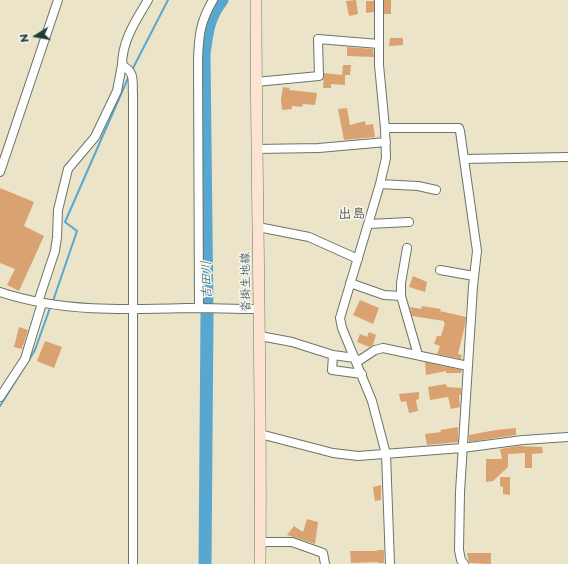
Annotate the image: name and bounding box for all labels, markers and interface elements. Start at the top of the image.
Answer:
north arrow [16,16,56,56]
text: N [15,32,33,44]
district label: 出島 [338,206,366,222]
street label: 沓掛生地線 [238,252,254,312]
water label: 吉田川 [199,260,215,300]

